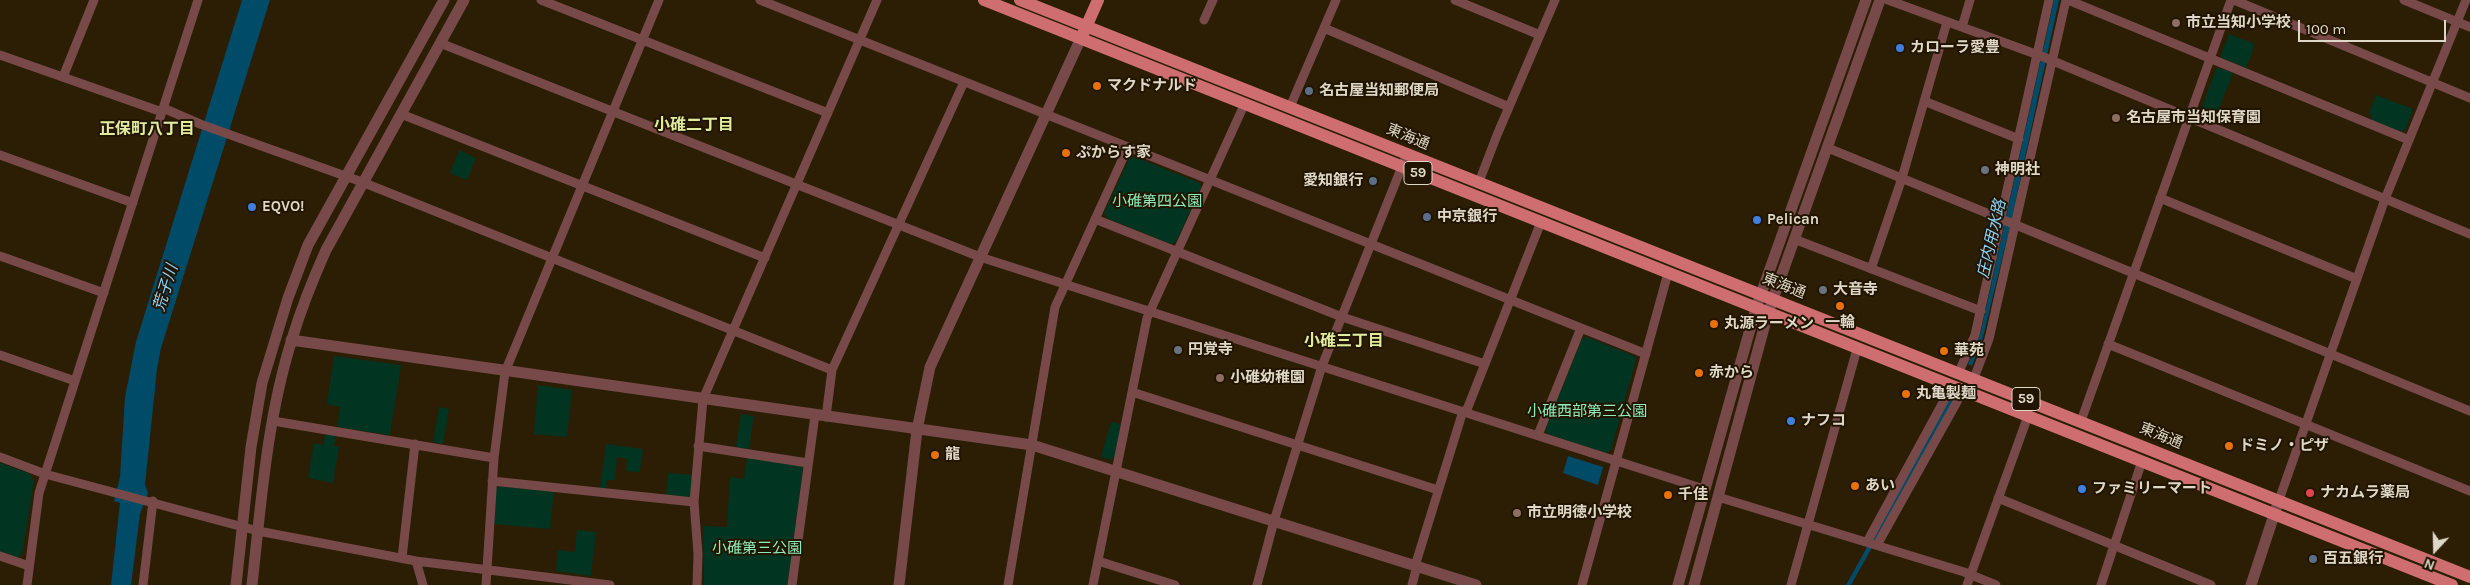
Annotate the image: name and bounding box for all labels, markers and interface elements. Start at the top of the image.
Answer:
scale bar [2300,10,2448,42]
place label: 市立当知小学校 [2186,14,2291,32]
marker: 市立当知小学校 [2170,17,2182,29]
text: 100 m [2306,20,2346,38]
place label: カローラ愛豊 [1910,39,2000,57]
marker: カローラ愛豊 [1894,42,1906,54]
place label: マクドナルド [1107,77,1197,95]
marker: マクドナルド [1091,80,1103,92]
place label: 名古屋当知郵便局 [1319,82,1439,100]
marker: 名古屋当知郵便局 [1303,85,1315,97]
place label: 名古屋市当知保育園 [2126,109,2261,127]
marker: 名古屋市当知保育園 [2110,112,2122,124]
district label: 小碓二丁目 [654,115,734,135]
district label: 正保町八丁目 [99,119,195,139]
street label: 東海通 [1384,120,1432,154]
place label: ぷからす家 [1076,144,1151,162]
marker: ぷからす家 [1060,147,1072,159]
place label: 神明社 [1995,161,2040,179]
road number: 59 [1404,162,1432,184]
marker: 神明社 [1979,164,1991,176]
place label: 愛知銀行 [1303,172,1363,190]
marker: 愛知銀行 [1367,175,1379,187]
park label: 小碓第四公園 [1112,193,1202,211]
place label: EQVO! [262,198,305,216]
water label: 庄内用水路 [1974,198,2010,280]
marker: EQVO! [246,201,258,213]
place label: 中京銀行 [1437,208,1497,226]
marker: 中京銀行 [1421,211,1433,223]
place label: Pelican [1767,211,1819,229]
marker: Pelican [1751,214,1763,226]
water label: 荒子川 [150,262,182,314]
street label: 東海通 [1760,270,1808,302]
place label: 大音寺 [1833,281,1878,299]
marker: 大音寺 [1817,284,1829,296]
marker: 一輪 [1834,300,1846,312]
place label: 一輪 [1825,314,1855,332]
place label: 丸源ラーメン [1724,315,1814,333]
marker: 丸源ラーメン [1708,318,1720,330]
district label: 小碓三丁目 [1304,331,1384,351]
place label: 円覚寺 [1188,341,1233,359]
place label: 華苑 [1954,342,1984,360]
marker: 円覚寺 [1172,344,1184,356]
marker: 華苑 [1938,345,1950,357]
place label: 赤から [1709,364,1754,382]
marker: 赤から [1693,367,1705,379]
place label: 小碓幼稚園 [1230,369,1305,387]
marker: 小碓幼稚園 [1214,372,1226,384]
place label: 丸亀製麺 [1916,385,1976,403]
marker: 丸亀製麺 [1900,388,1912,400]
road number: 59 [2012,388,2040,410]
park label: 小碓西部第三公園 [1527,403,1647,421]
place label: ナフコ [1801,412,1846,430]
marker: ナフコ [1785,415,1797,427]
street label: 東海通 [2137,419,2185,453]
place label: ドミノ・ピザ [2239,437,2329,455]
marker: ドミノ・ピザ [2223,440,2235,452]
place label: 龍 [945,446,960,464]
marker: 龍 [929,449,941,461]
place label: あい [1865,477,1895,495]
marker: あい [1849,480,1861,492]
place label: ファミリーマート [2092,480,2212,498]
marker: ファミリーマート [2076,483,2088,495]
place label: ナカムラ薬局 [2320,484,2410,502]
place label: 千佳 [1678,486,1708,504]
marker: ナカムラ薬局 [2304,487,2316,499]
marker: 千佳 [1662,489,1674,501]
place label: 市立明徳小学校 [1527,504,1632,522]
marker: 市立明徳小学校 [1511,507,1523,519]
north arrow [2410,525,2460,575]
park label: 小碓第三公園 [712,540,802,558]
place label: 百五銀行 [2323,550,2383,568]
marker: 百五銀行 [2307,553,2319,565]
text: N [2422,555,2437,574]

